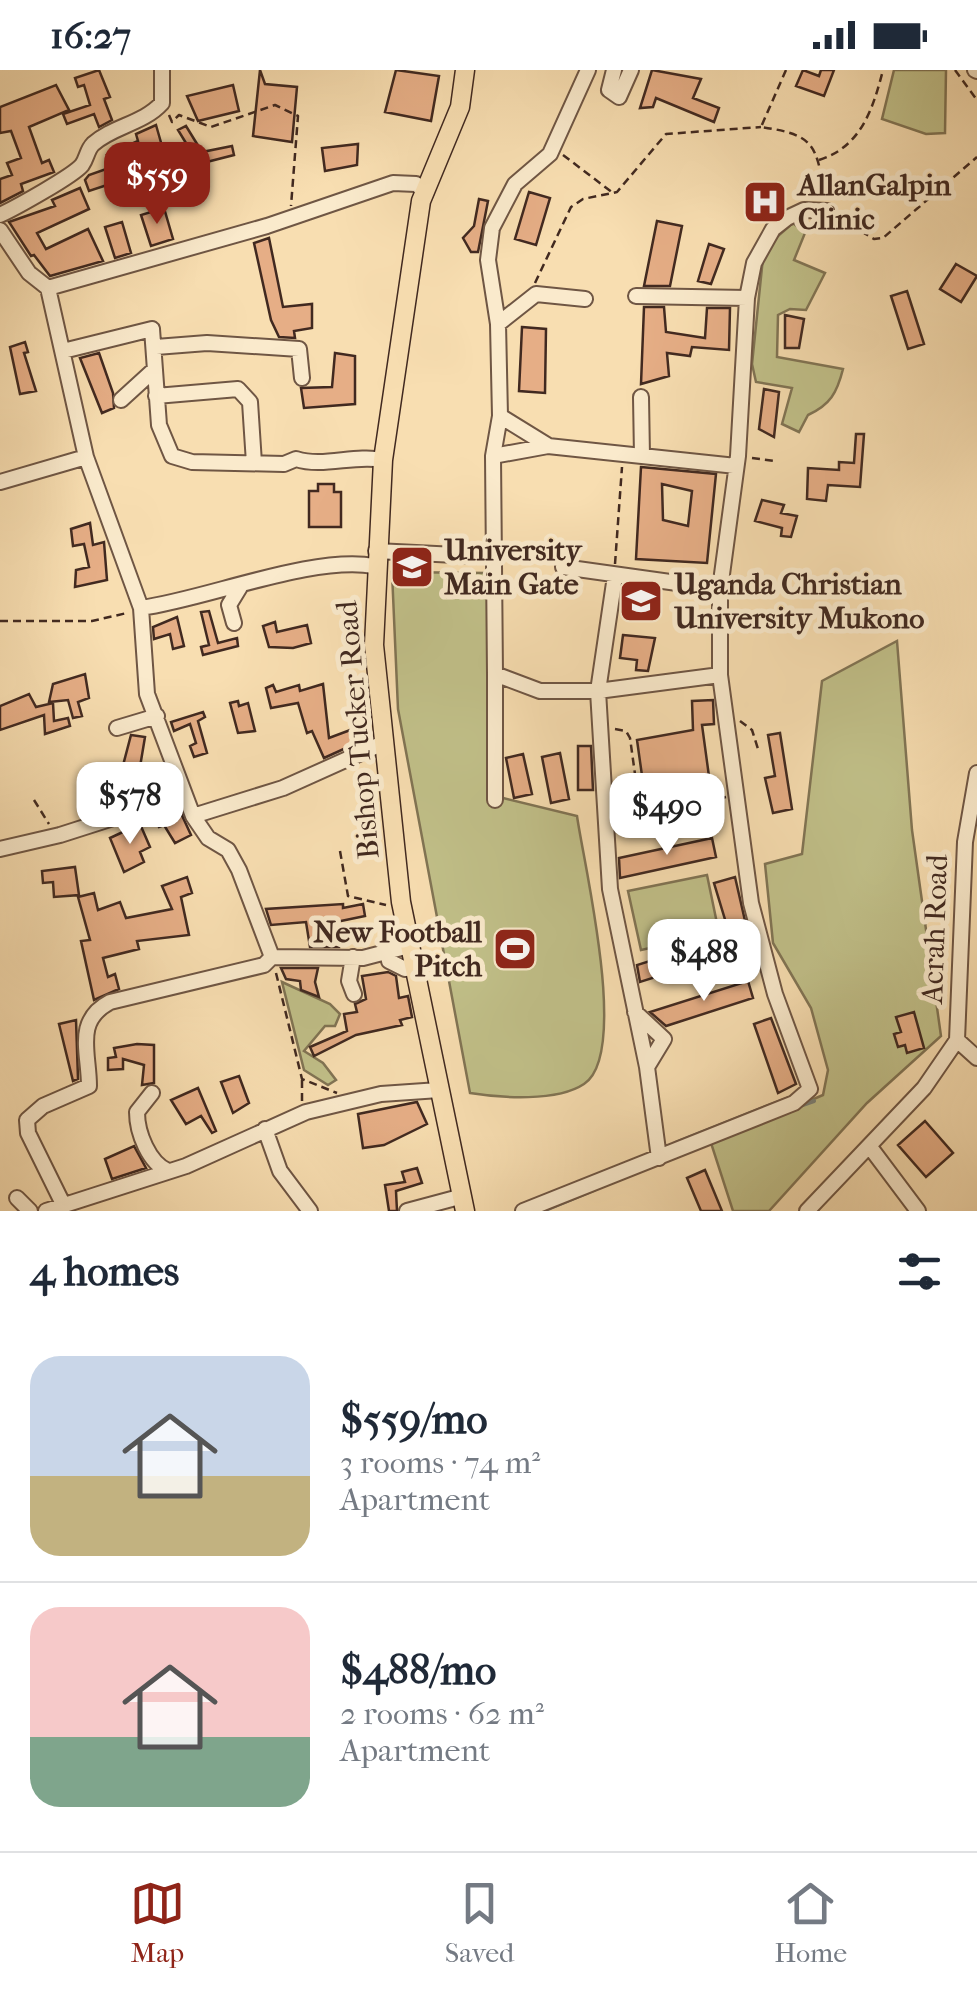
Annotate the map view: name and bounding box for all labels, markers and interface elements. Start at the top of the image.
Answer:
text: 16:27 [50,13,131,58]
pin: $559 [98,142,216,227]
text: $559 [126,156,188,193]
place label: AllanGalpin Clinic [796,168,952,237]
hospital icon: AllanGalpin Clinic [742,179,788,225]
place label: University Main Gate [444,533,584,602]
school or university icon: University Main Gate [389,544,435,590]
place label: Uganda Christian University Mukono [674,567,925,636]
school or university icon: Uganda Christian University Mukono [618,578,664,624]
street label: Bishop Tucker Road [329,599,387,861]
pin: $578 [71,762,189,847]
pin: $490 [608,773,726,858]
text: $578 [99,776,161,813]
text: $490 [632,787,702,824]
street label: Acrah Road [915,853,955,1005]
place label: New Football Pitch [313,915,483,984]
pin: $488 [645,919,763,1004]
sports icon: New Football Pitch [492,926,538,972]
text: $488 [670,933,738,970]
icon: filters [892,1244,947,1299]
text: 4 homes [30,1247,179,1296]
text: $559/mo [340,1395,488,1444]
icon: home [110,1396,230,1516]
text: 3 rooms · 74 m² [340,1444,540,1481]
text: Apartment [340,1481,490,1518]
text: $488/mo [340,1646,496,1695]
icon: home [110,1647,230,1767]
text: 2 rooms · 62 m² [340,1695,544,1732]
text: Apartment [340,1732,490,1769]
tab: Map [130,1876,185,1969]
tab: Saved [445,1876,514,1969]
tab: Home [774,1876,847,1969]

